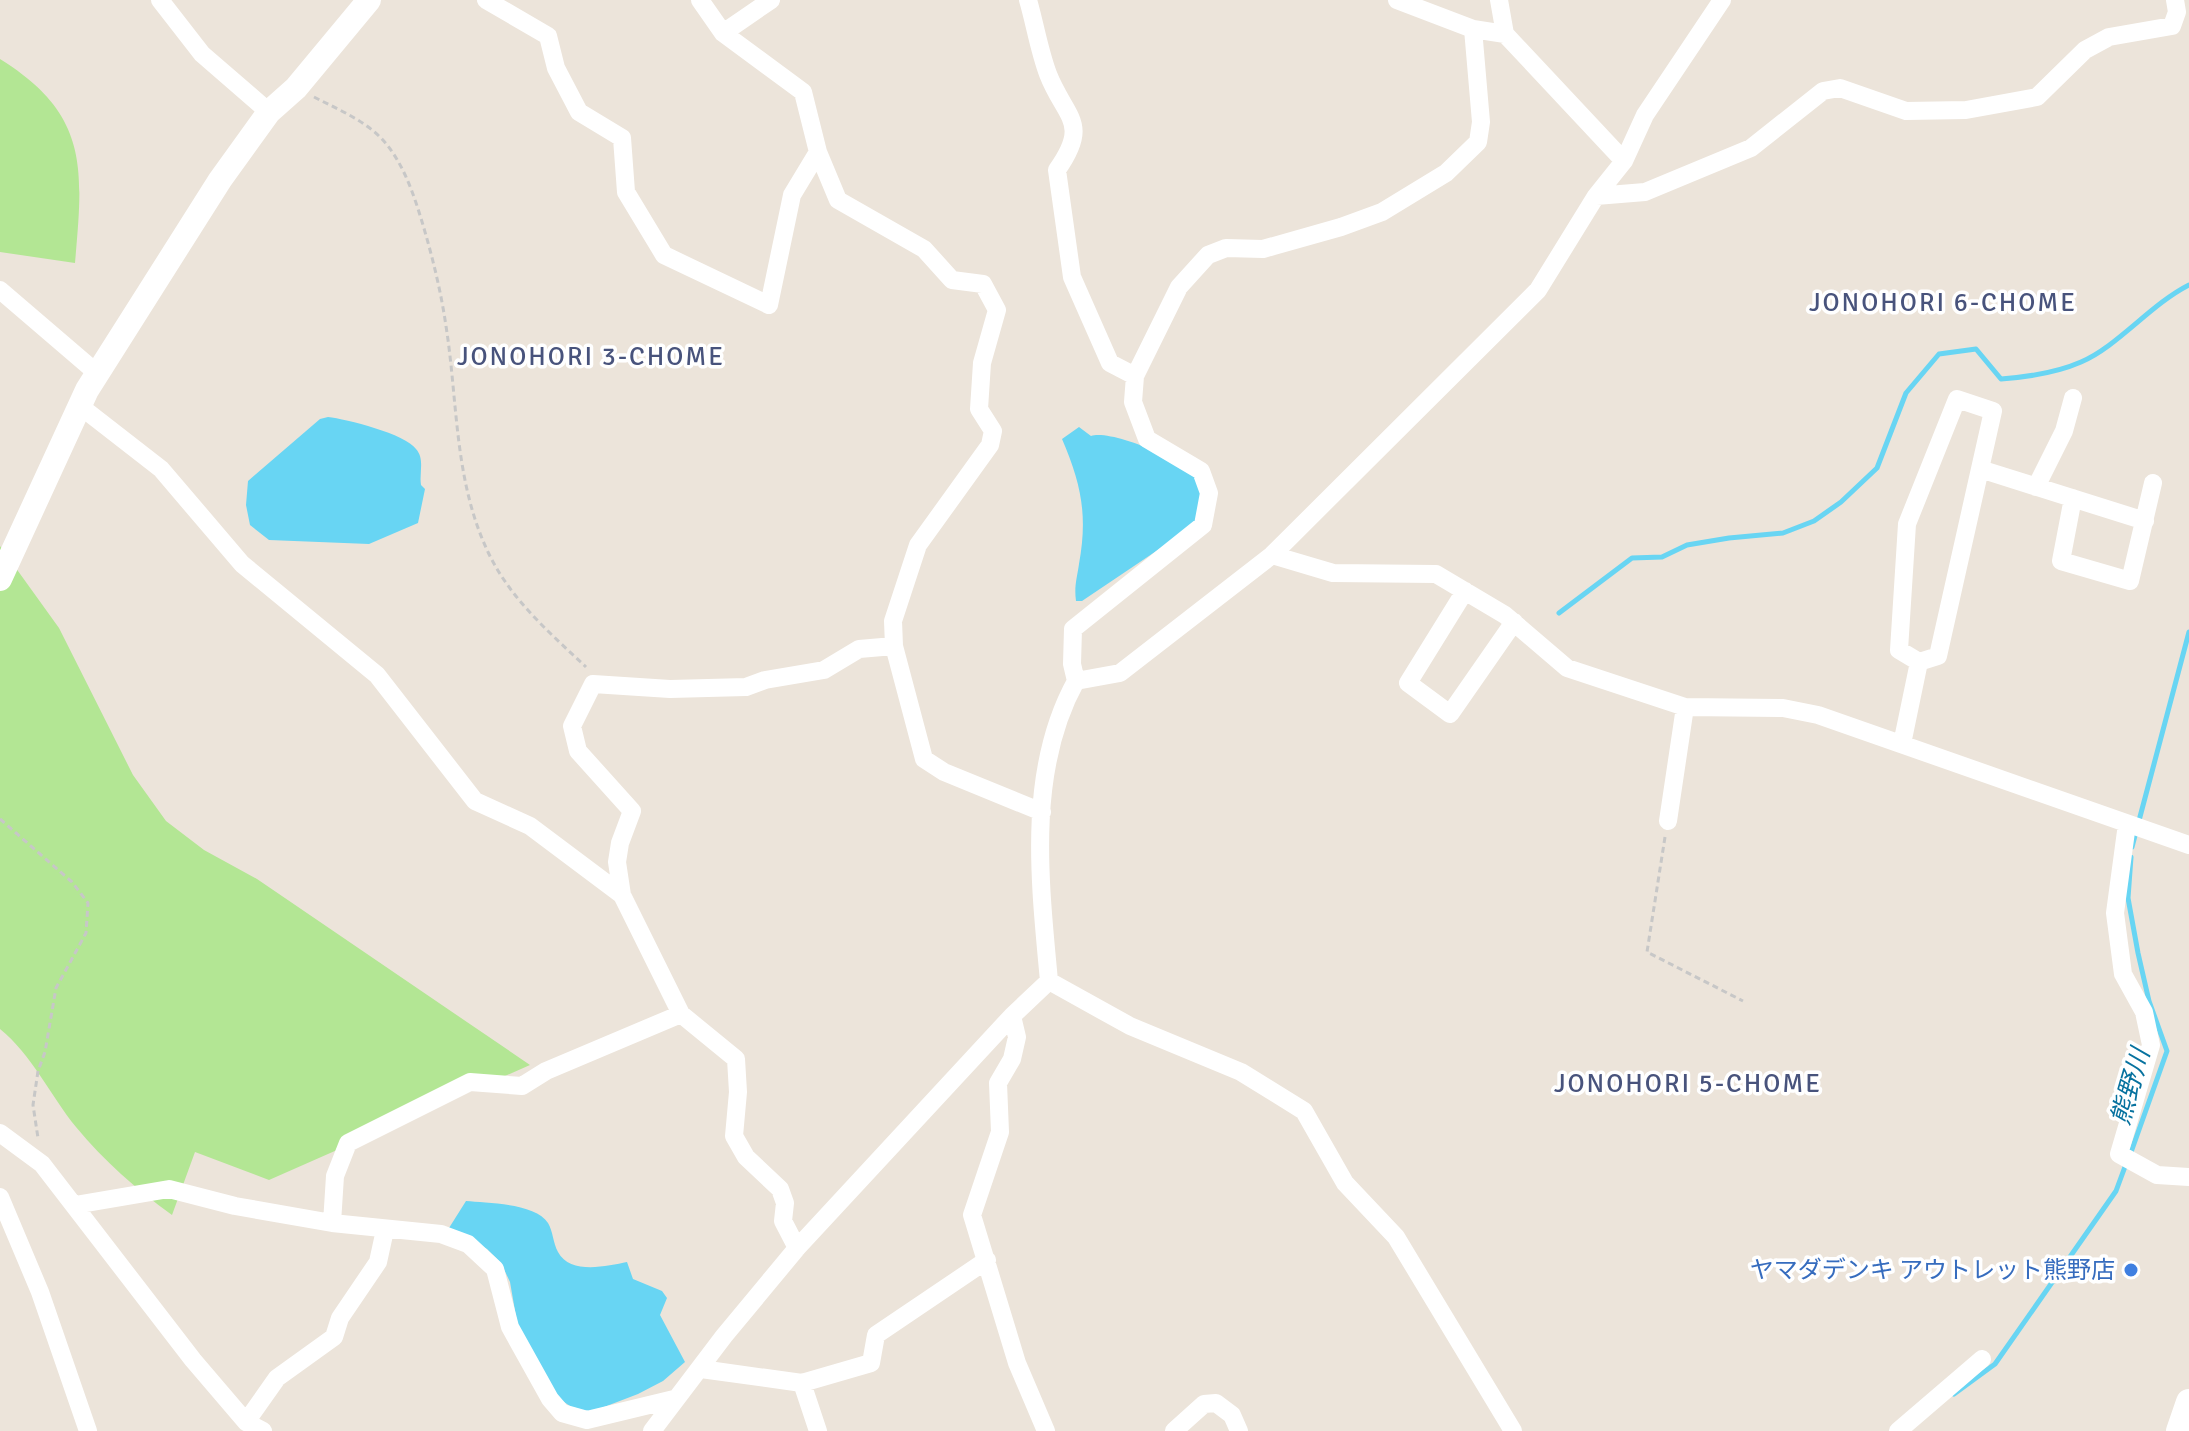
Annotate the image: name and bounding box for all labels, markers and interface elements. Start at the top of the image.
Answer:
district label: JONOHORI 6-CHOME [1809,287,2077,319]
district label: JONOHORI 3-CHOME [457,341,725,373]
water label: 熊野川 [2105,1042,2158,1129]
district label: JONOHORI 5-CHOME [1554,1068,1822,1100]
place label: ヤマダデンキ アウトレット熊野店 [1750,1255,2115,1285]
marker: ヤマダデンキ アウトレット熊野店 [2122,1261,2140,1279]

